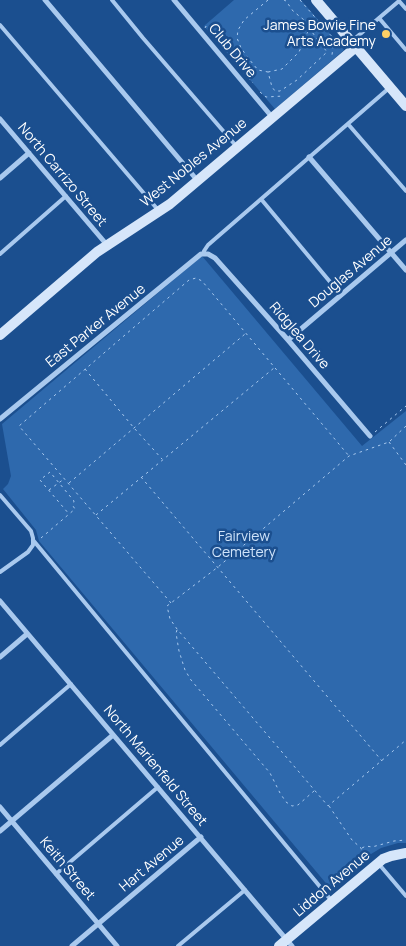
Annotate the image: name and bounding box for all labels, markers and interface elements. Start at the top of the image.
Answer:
place label: James Bowie Fine Arts Academy [263,18,376,50]
street label: Club Drive [205,21,259,81]
marker: James Bowie Fine Arts Academy [380,28,392,40]
street label: West Nobles Avenue [137,115,251,211]
street label: North Carrizo Street [14,120,110,230]
street label: Douglas Avenue [306,232,396,312]
street label: East Parker Avenue [43,281,149,371]
street label: Ridglea Drive [265,299,333,373]
park label: Fairview Cemetery [212,529,276,562]
street label: North Marienfeld Street [100,702,210,830]
street label: Hart Avenue [116,832,188,896]
street label: Keith Street [36,834,98,904]
street label: Liddon Avenue [290,847,374,921]

